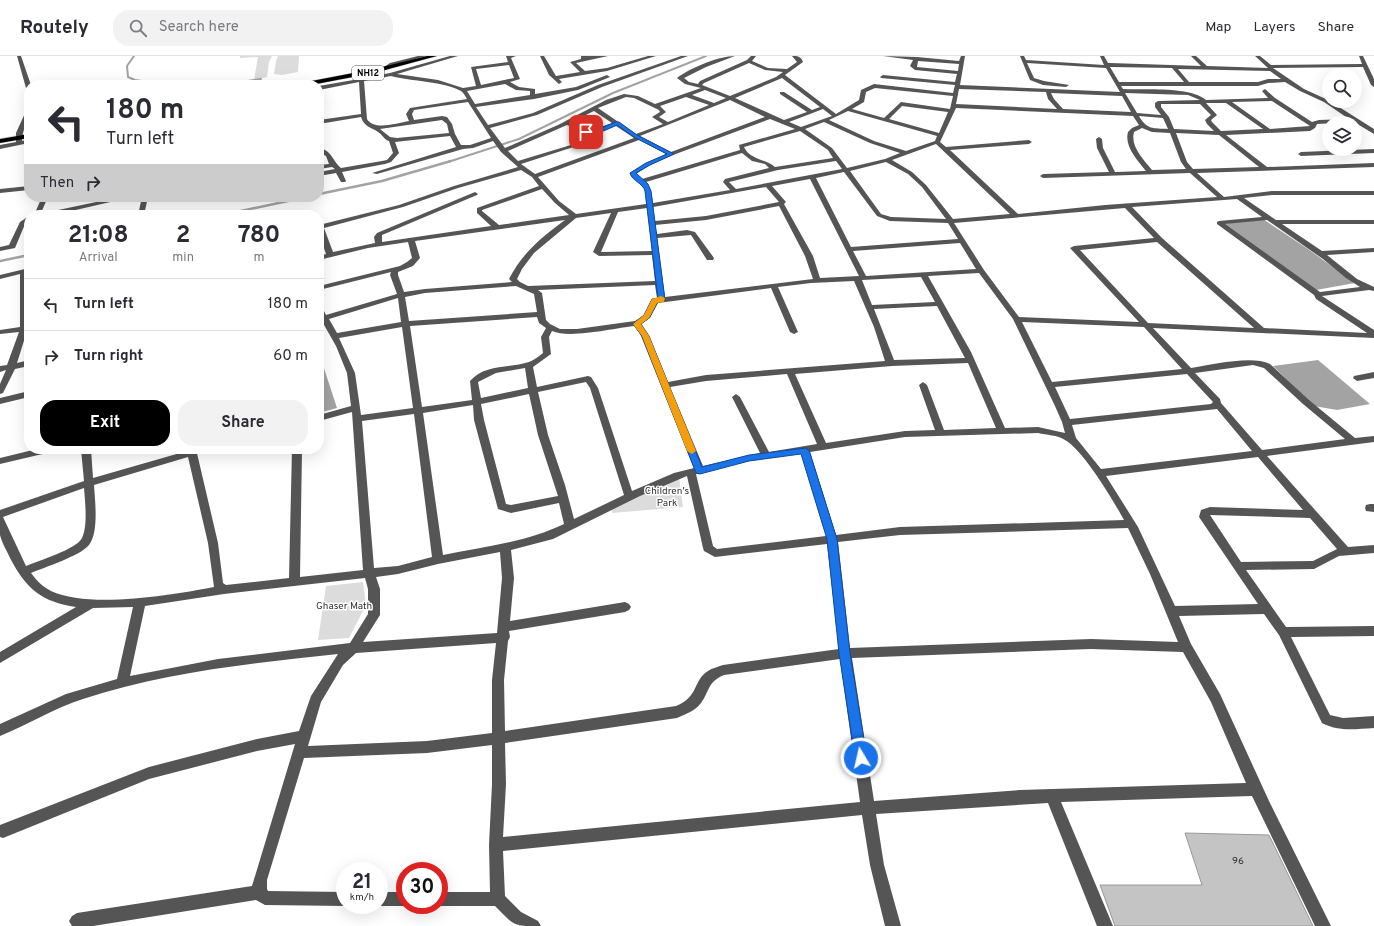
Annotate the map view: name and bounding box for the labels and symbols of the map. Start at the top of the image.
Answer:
road number: NH12 [352,66,384,80]
pin [569,115,603,149]
park label: Children's Park [645,485,690,510]
park label: Ghaser Math [316,600,372,613]
position arrow [840,737,882,779]
house number: 96 [1232,855,1244,868]
speed limit sign: 30 [396,862,448,914]

